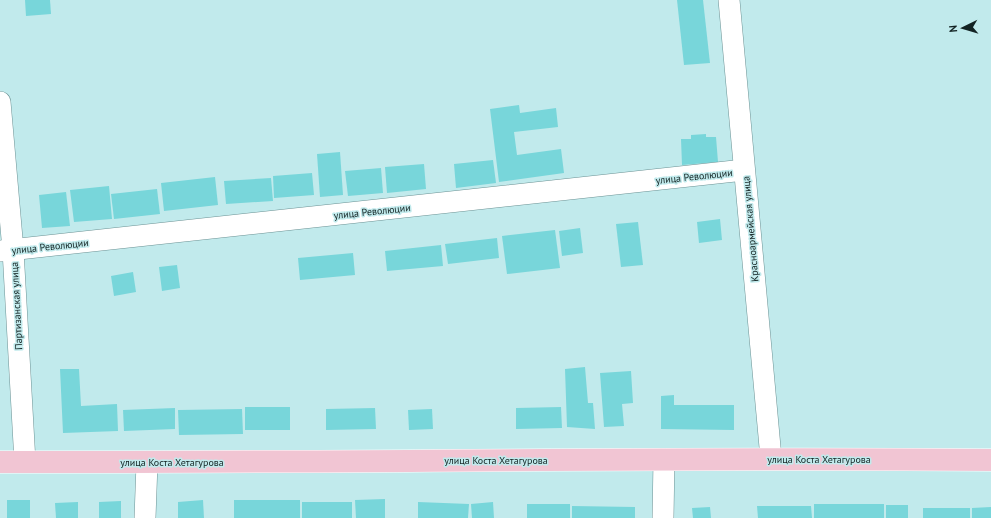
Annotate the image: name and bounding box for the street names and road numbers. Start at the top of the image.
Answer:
street label: улица Революции [655,166,733,187]
street label: Красноармейская улица [739,175,762,282]
street label: улица Революции [333,201,411,222]
street label: улица Революции [11,236,89,257]
street label: Партизанская улица [8,262,25,350]
street label: улица Коста Хетагурова [767,453,871,466]
street label: улица Коста Хетагурова [444,454,548,467]
street label: улица Коста Хетагурова [120,456,224,469]

